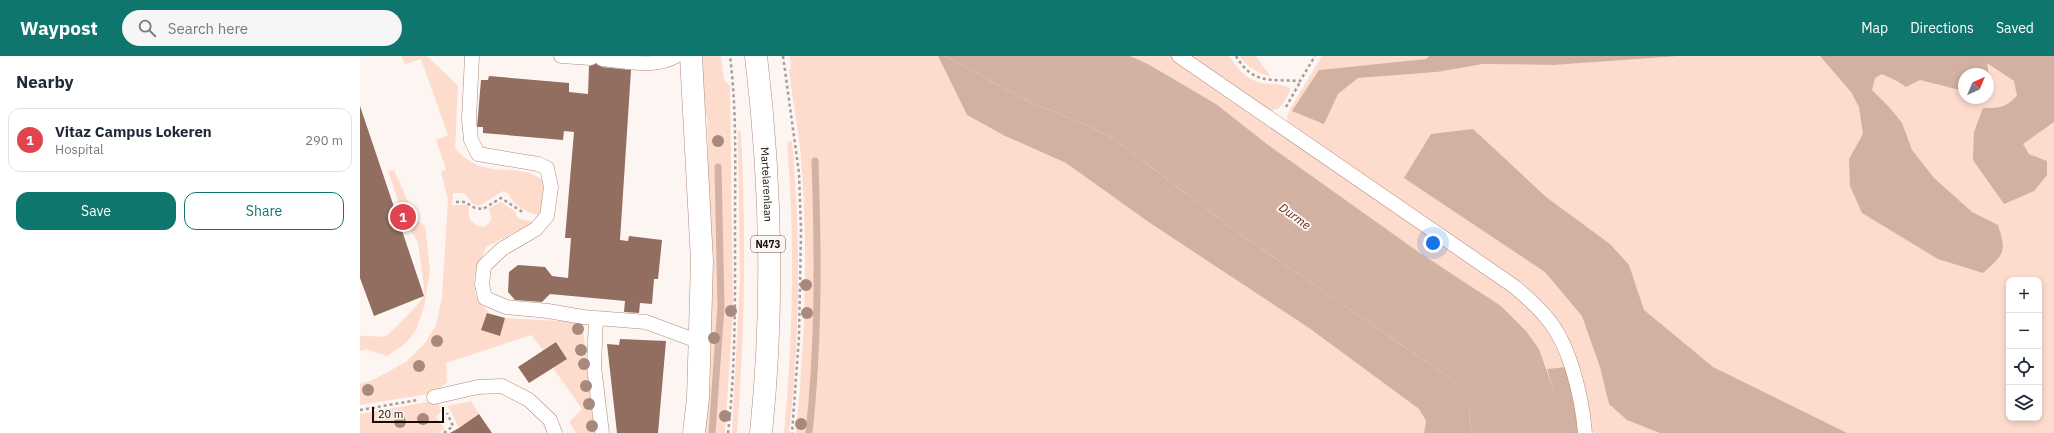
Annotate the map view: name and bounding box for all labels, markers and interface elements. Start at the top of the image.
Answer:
search box [122,10,402,46]
text: Waypost [20,16,98,40]
icon: search [136,17,158,39]
text: Search here [168,19,248,38]
text: Map [1861,19,1888,37]
text: Directions [1910,19,1974,37]
text: Saved [1996,19,2034,37]
north arrow [1958,68,1994,104]
text: Nearby [16,71,74,93]
text: Vitaz Campus Lokeren [55,122,212,141]
text: 1 [26,132,34,149]
text: 290 m [305,132,343,149]
text: Hospital [55,141,104,158]
street label: Martelarenlaan [758,147,775,222]
button: Save [16,192,176,230]
button: Share [184,192,344,230]
water label: Durme [1276,200,1314,232]
pin: 1 [390,202,416,232]
your location [1423,233,1443,253]
road number: N473 [751,236,785,252]
map controls [2006,277,2042,421]
button: + [2006,277,2042,313]
button: − [2006,313,2042,349]
button: locate [2006,349,2042,385]
button: layers [2006,385,2042,421]
scale bar [372,405,444,424]
text: 20 m [378,407,403,421]

